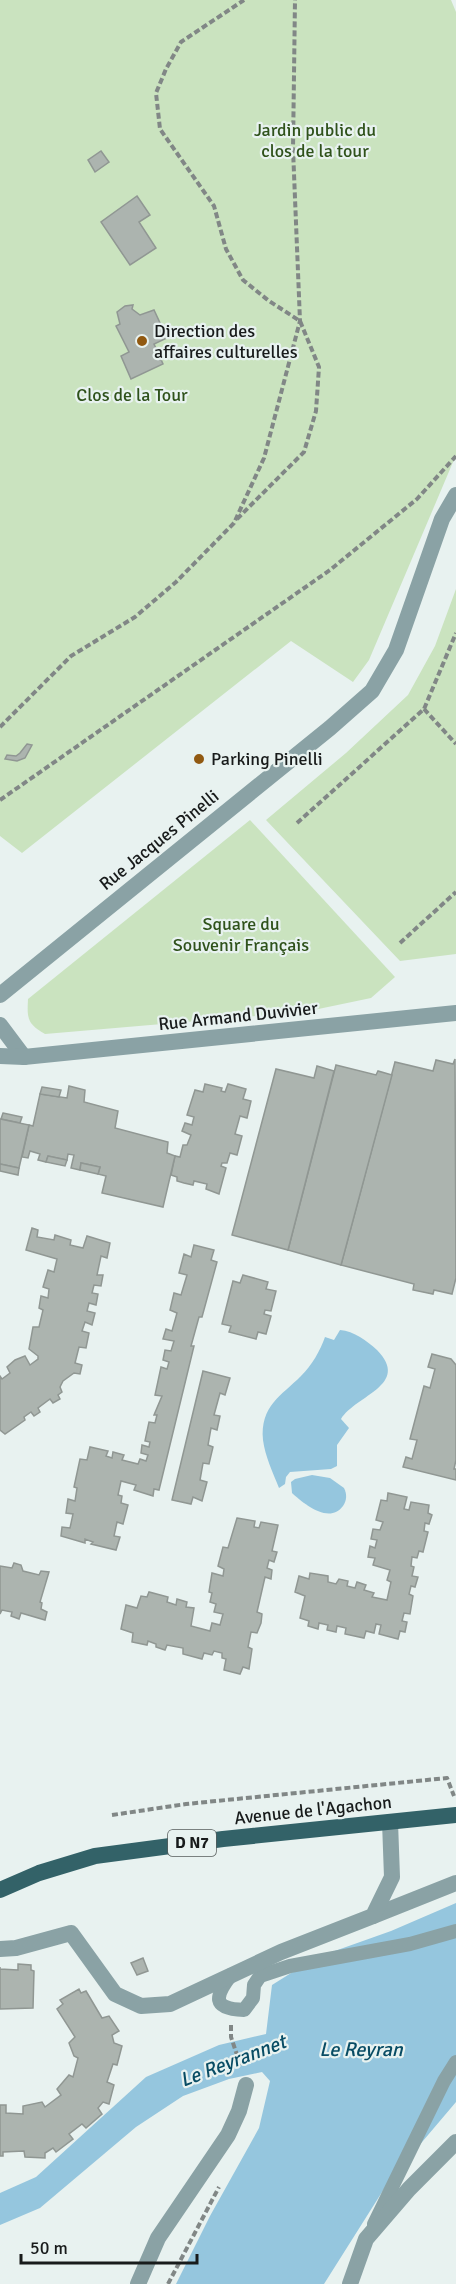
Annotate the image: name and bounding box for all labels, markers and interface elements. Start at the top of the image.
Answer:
park label: Jardin public du clos de la tour [254,119,376,162]
place label: Direction des affaires culturelles [154,320,298,363]
marker: Direction des affaires culturelles [135,334,149,348]
park label: Clos de la Tour [76,384,188,406]
place label: Parking Pinelli [211,748,323,770]
marker: Parking Pinelli [192,752,206,766]
street label: Rue Jacques Pinelli [95,785,223,895]
park label: Square du Souvenir Français [173,913,309,956]
street label: Rue Armand Duvivier [157,997,319,1035]
street label: Avenue de l'Agachon [233,1791,393,1829]
road number: D N7 [168,1830,216,1856]
water label: Le Reyrannet [177,2029,291,2093]
water label: Le Reyran [319,2037,404,2062]
scale bar [21,2227,196,2265]
text: 50 m [30,2237,68,2259]

